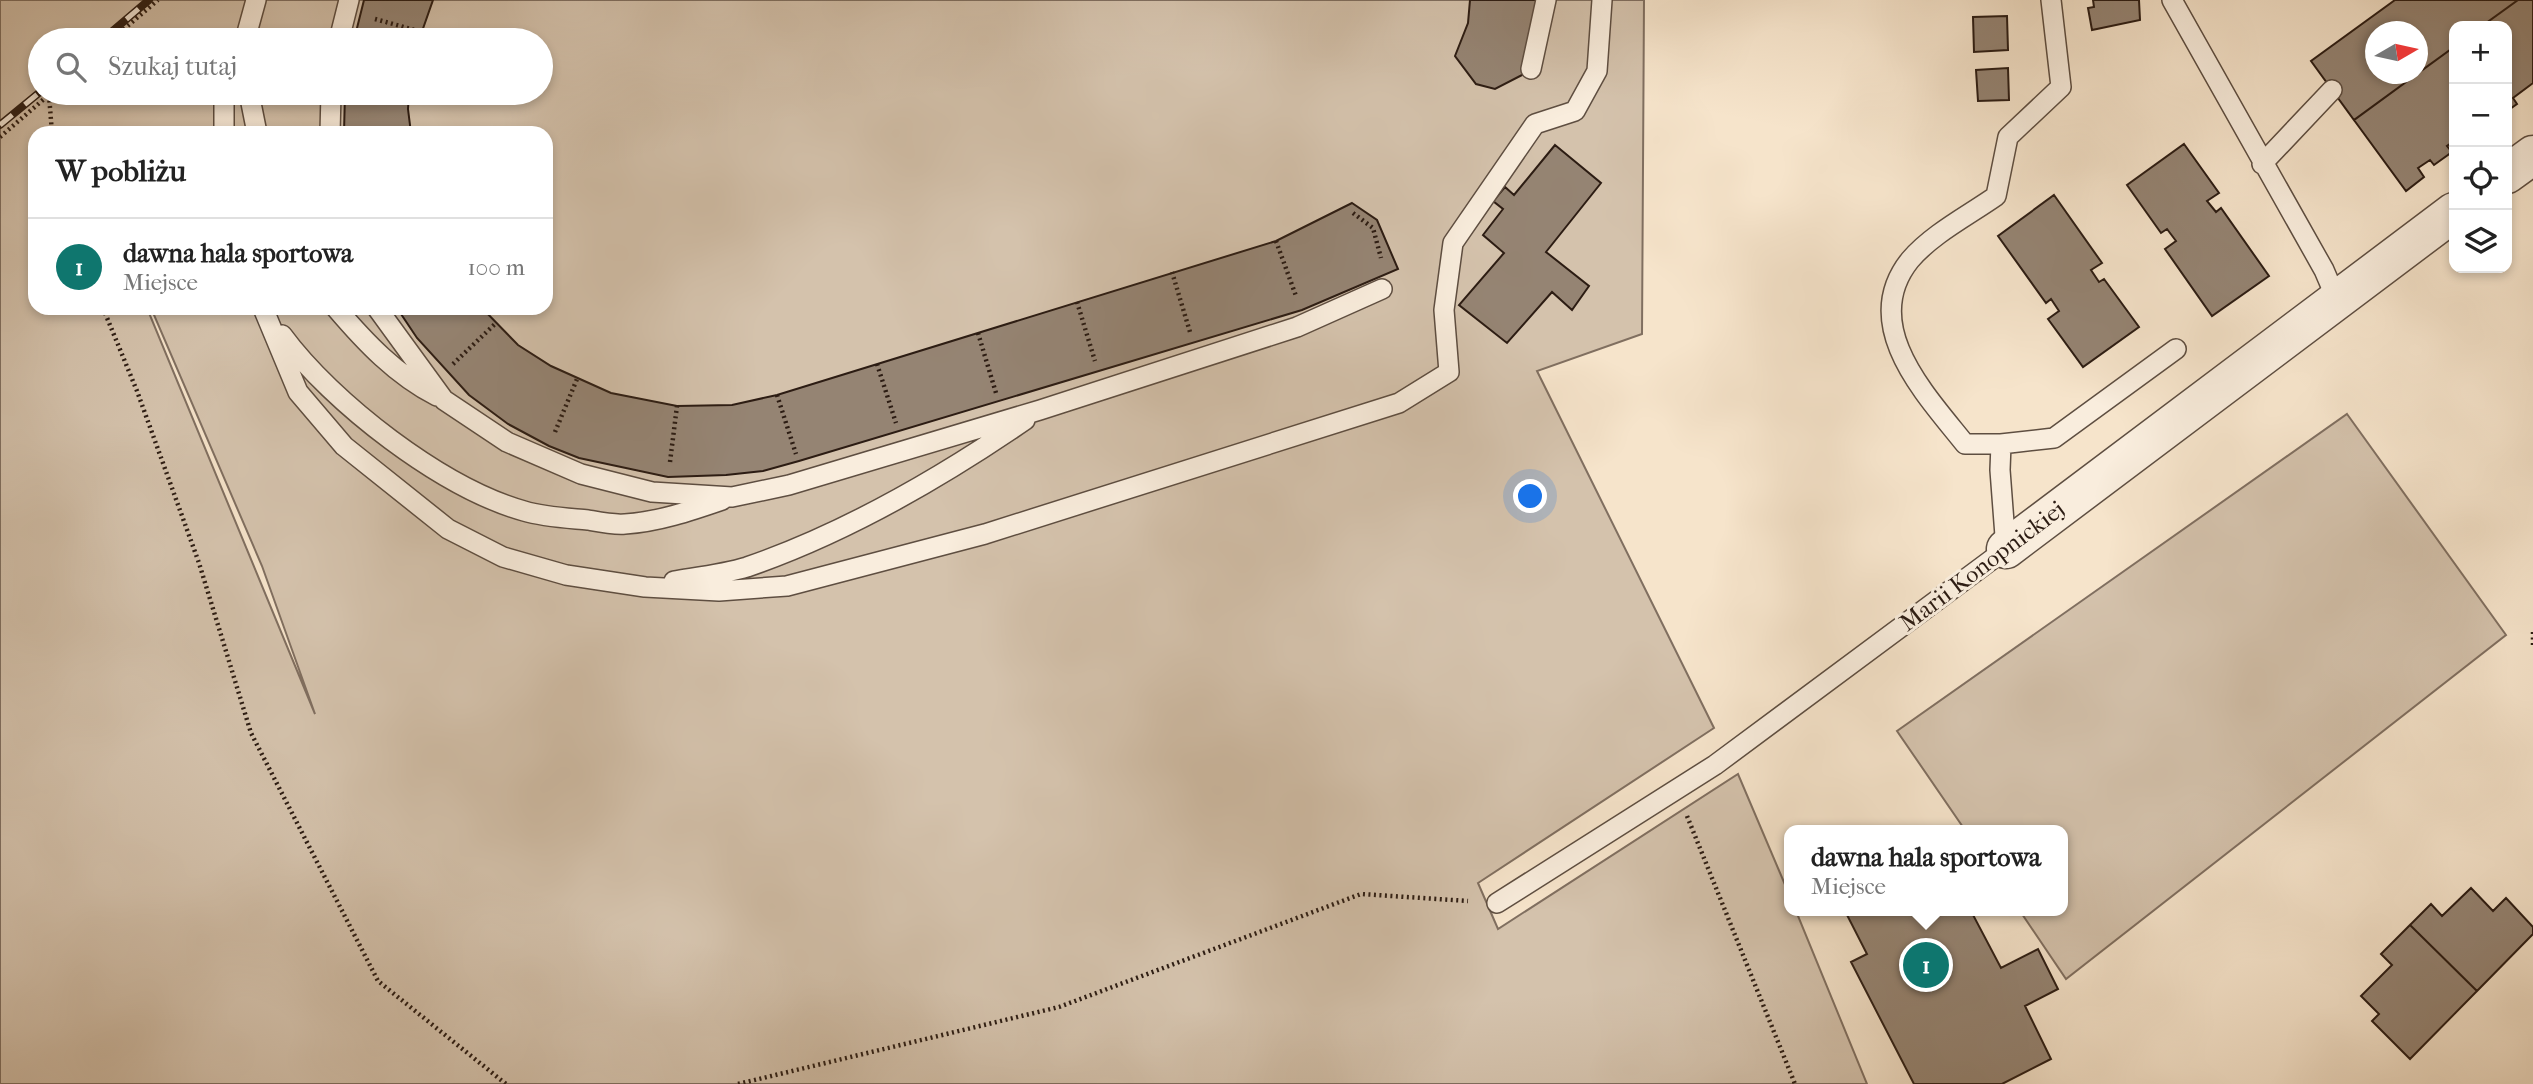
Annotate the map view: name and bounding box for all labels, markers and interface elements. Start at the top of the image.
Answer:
north arrow [2365,21,2428,84]
map controls [2449,21,2512,273]
button: + [2449,21,2512,84]
search box [28,28,553,105]
icon: search [52,48,90,86]
text: Szukaj tutaj [108,51,237,82]
button: − [2449,84,2512,147]
button: locate [2449,147,2512,210]
text: W pobliżu [56,154,186,189]
button: layers [2449,210,2512,273]
text: dawna hala sportowa [123,238,353,269]
text: 1 [75,254,83,281]
text: 100 m [467,254,525,281]
text: Miejsce [123,269,198,296]
your location [1513,479,1547,513]
street label: Marii Konopnickiej [1894,495,2070,637]
popup [1784,825,2068,916]
text: dawna hala sportowa [1811,842,2041,873]
text: Miejsce [1811,873,1886,900]
pin: 1 [1903,939,1949,991]

